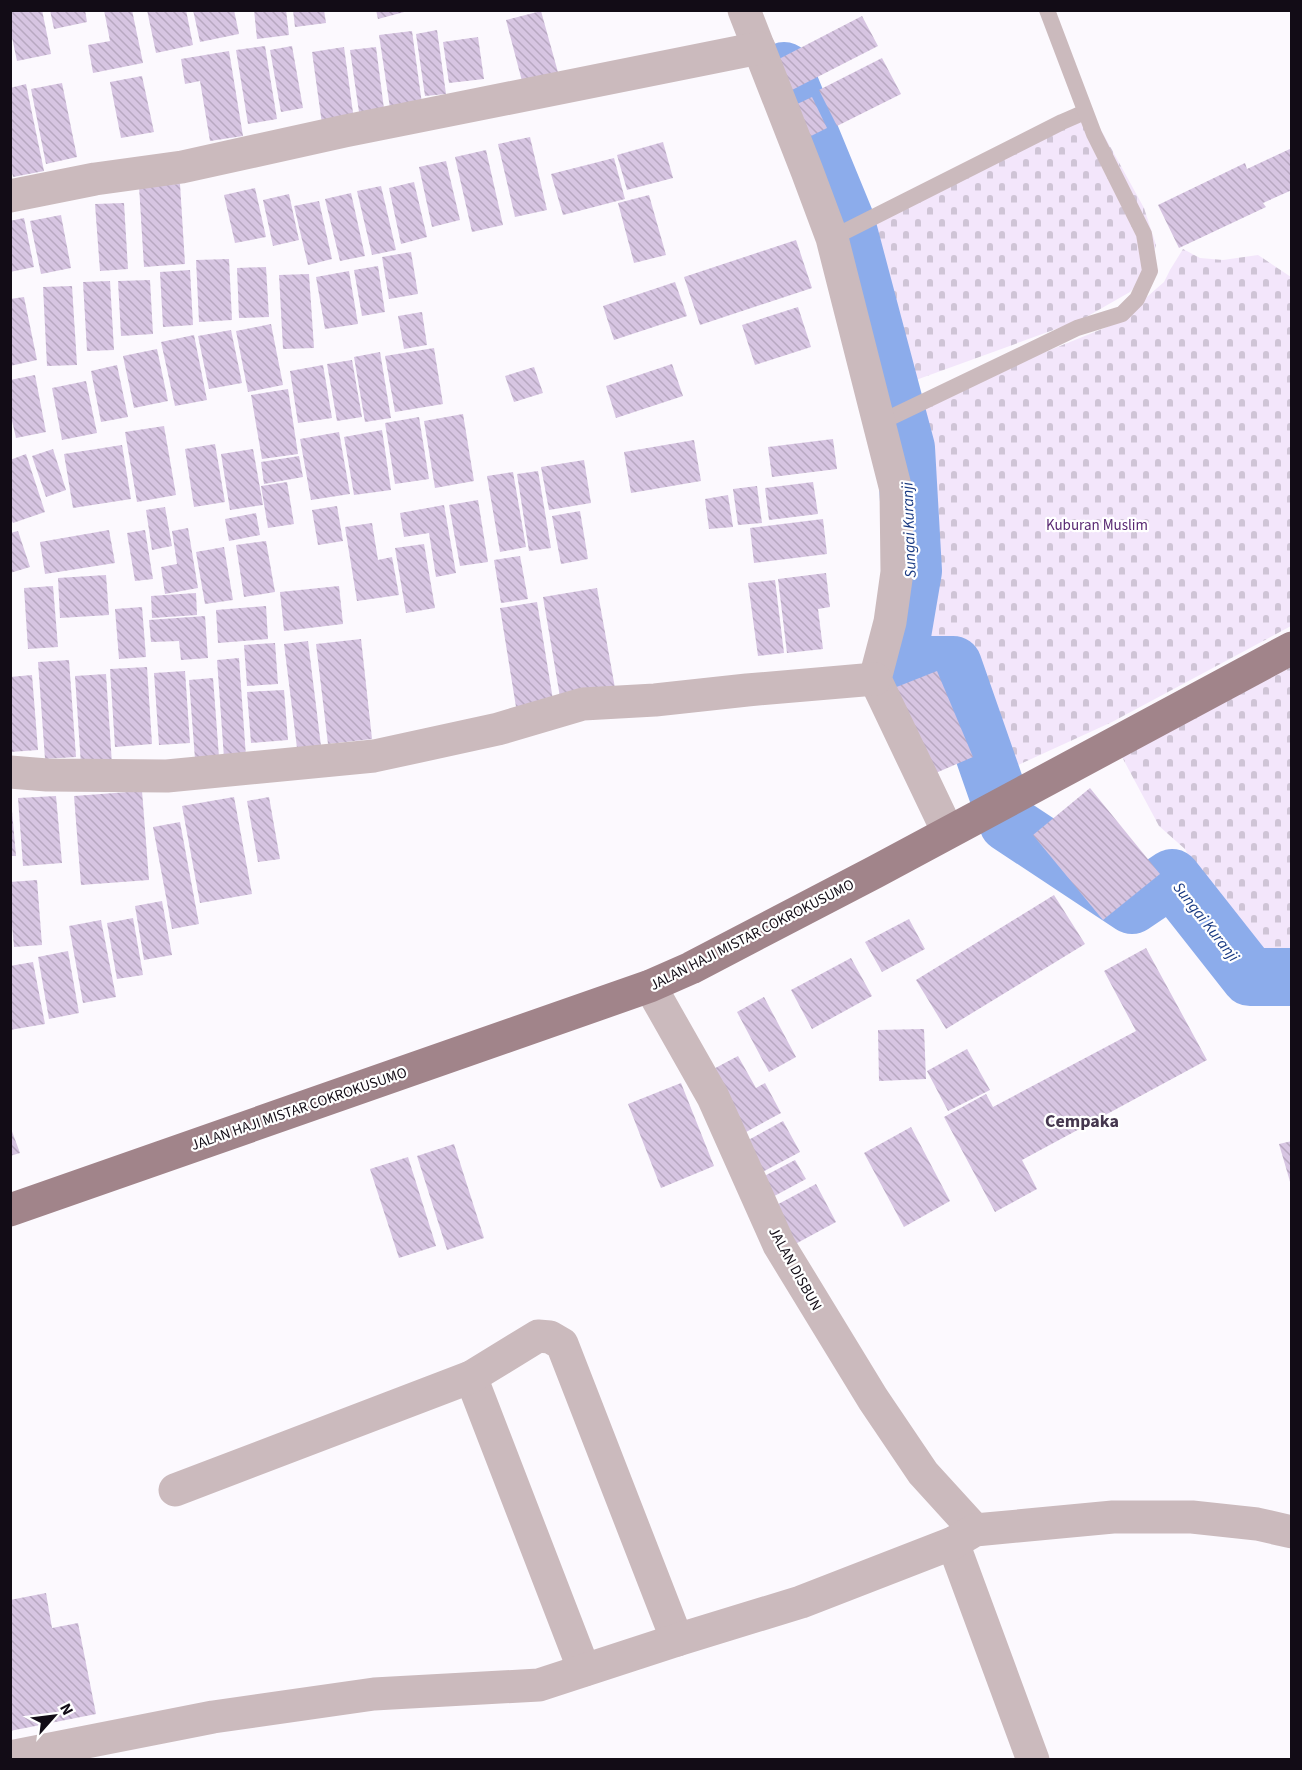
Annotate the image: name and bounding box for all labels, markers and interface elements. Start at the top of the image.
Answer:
water label: Sungai Kuranji [896,482,922,578]
park label: Kuburan Muslim [1046,515,1148,536]
street label: JALAN HAJI MISTAR COKROKUSUMO [646,874,858,996]
water label: Sungai Kuranji [1168,877,1244,967]
street label: JALAN HAJI MISTAR COKROKUSUMO [188,1062,410,1156]
district label: Cempaka [1045,1109,1119,1134]
street label: JALAN DISBUN [763,1223,827,1315]
north arrow [24,1686,84,1746]
text: N [54,1700,79,1719]

